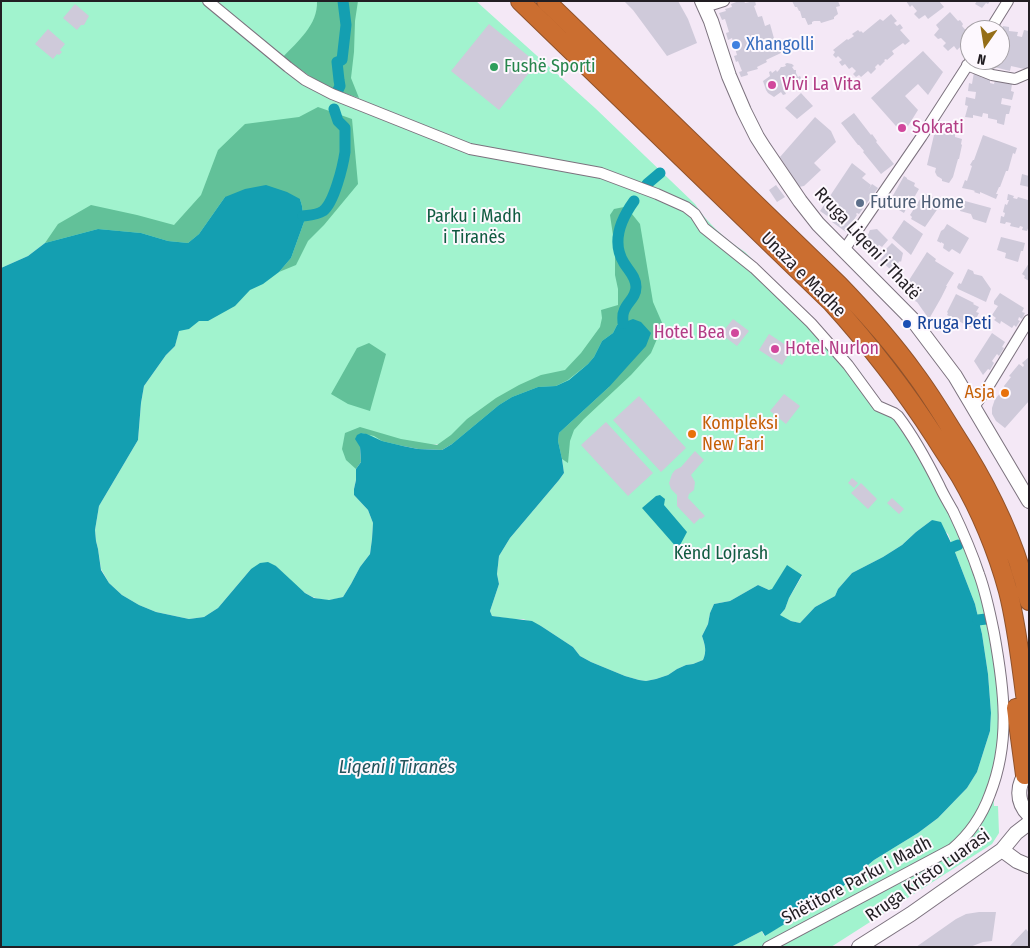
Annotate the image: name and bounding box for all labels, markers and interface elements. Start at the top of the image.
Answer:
north arrow [960,20,1010,70]
place label: Xhangolli [746,34,814,56]
marker: Xhangolli [730,39,742,51]
text: N [976,50,988,68]
place label: Fushë Sporti [504,56,596,78]
marker: Fushë Sporti [488,61,500,73]
place label: Vivi La Vita [782,74,862,96]
marker: Vivi La Vita [766,79,778,91]
place label: Sokrati [912,117,964,139]
marker: Sokrati [896,122,908,134]
street label: Rruga Liqeni i Thatë [809,183,925,305]
place label: Future Home [870,192,964,214]
marker: Future Home [854,197,866,209]
park label: Parku i Madh i Tiranës [426,206,522,248]
street label: Unaza e Madhe [756,228,850,322]
place label: Rruga Peti [917,313,992,335]
marker: Rruga Peti [901,318,913,330]
place label: Hotel Bea [654,322,725,344]
marker: Hotel Bea [729,327,741,339]
place label: Hotel Nurlon [785,338,879,360]
marker: Hotel Nurlon [769,343,781,355]
place label: Asja [964,382,995,404]
marker: Asja [999,387,1011,399]
place label: Kompleksi New Fari [702,413,778,456]
marker: Kompleksi New Fari [686,428,698,440]
park label: Kënd Lojrash [674,543,768,565]
water label: Liqeni i Tiranës [339,757,455,779]
street label: Rruga Kristo Luarasi [862,825,994,927]
street label: Shëtitore Parku i Madh [778,832,936,930]

